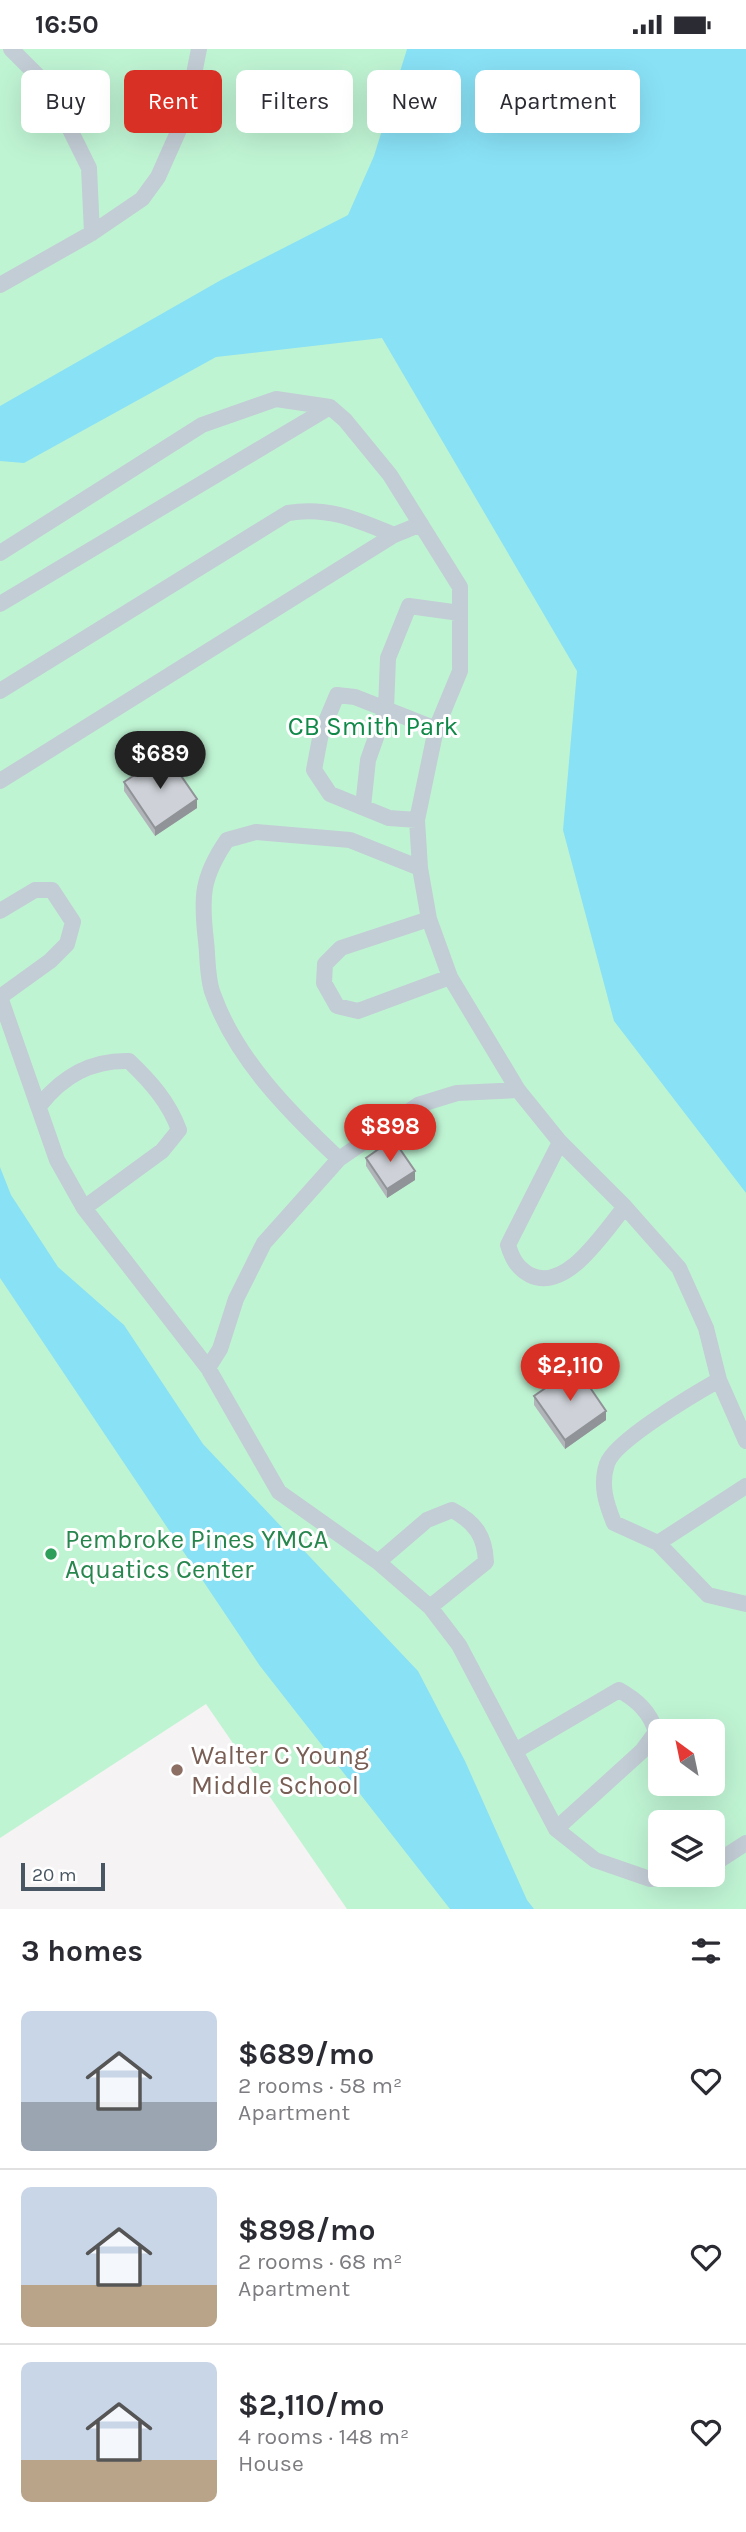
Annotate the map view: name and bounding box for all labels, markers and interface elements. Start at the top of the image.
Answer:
text: 16:50 [35,9,99,40]
chip: Buy [21,70,110,133]
chip: Rent [124,70,222,133]
chip: Filters [236,70,353,133]
chip: New [367,70,461,133]
chip: Apartment [475,70,640,133]
park label: CB Smith Park [288,711,458,742]
pin: $689 [119,731,201,791]
text: $689 [131,740,189,767]
pin: $898 [349,1105,431,1164]
text: $898 [360,1113,420,1140]
pin: $2,110 [513,1343,627,1403]
text: $2,110 [537,1352,603,1379]
place label: Pembroke Pines YMCA Aquatics Center [65,1524,328,1585]
marker: Pembroke Pines YMCA Aquatics Center [43,1546,59,1562]
north arrow [648,1719,724,1795]
map controls [648,1719,725,1887]
place label: Walter C Young Middle School [191,1740,369,1801]
marker: Walter C Young Middle School [169,1762,185,1778]
button: layers [648,1810,725,1887]
scale bar [21,1860,105,1892]
text: 20 m [32,1864,77,1886]
icon: filters [687,1932,725,1970]
text: 3 homes [21,1933,143,1969]
text: $689/mo [238,2036,374,2072]
icon: home [77,2039,161,2123]
icon: heart [687,2062,725,2100]
text: 2 rooms · 58 m² [238,2072,402,2099]
text: Apartment [238,2099,350,2126]
text: $898/mo [238,2212,375,2248]
icon: home [77,2215,161,2299]
icon: heart [687,2238,725,2276]
text: 2 rooms · 68 m² [238,2248,402,2275]
text: Apartment [238,2275,350,2302]
text: $2,110/mo [238,2387,384,2423]
icon: home [77,2390,161,2474]
icon: heart [687,2413,725,2451]
text: 4 rooms · 148 m² [238,2423,409,2450]
text: House [238,2450,304,2477]

